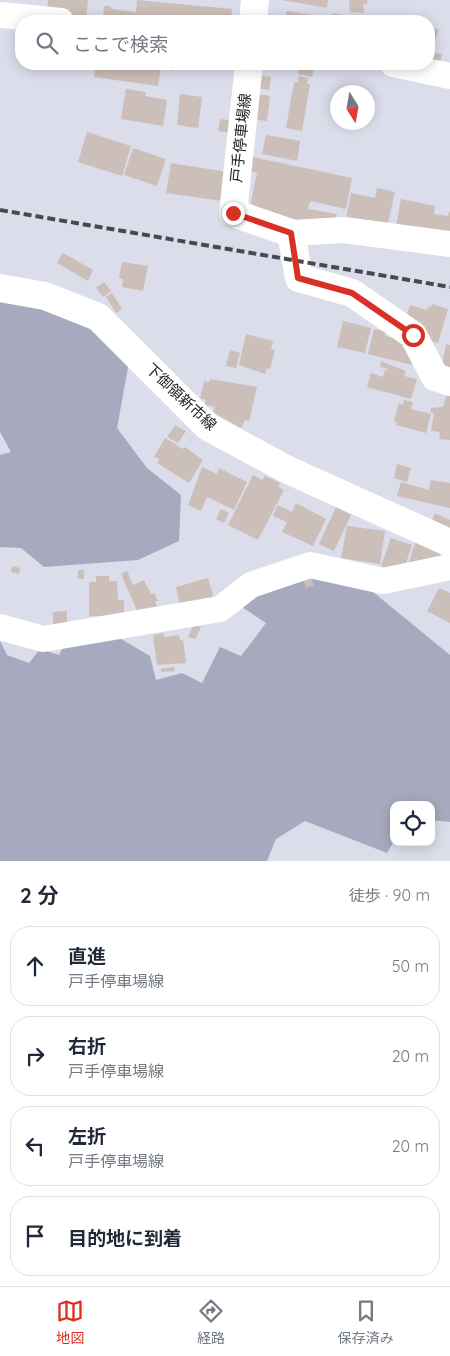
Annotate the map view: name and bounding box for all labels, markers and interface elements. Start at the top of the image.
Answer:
search box [15,15,435,70]
icon: search [33,29,61,57]
text: ここで検索 [73,32,168,56]
north arrow [330,85,375,130]
street label: 戸手停車場線 [226,92,255,184]
route end [222,202,245,225]
route start [402,324,425,347]
street label: 下御領新市線 [142,359,221,434]
map controls [390,801,435,846]
button: locate [390,801,435,846]
text: 2 分 [20,882,59,908]
text: 徒歩 · 90 m [349,885,430,905]
text: 直進 [68,944,106,968]
icon: ahead [21,952,49,980]
text: 50 m [392,956,429,976]
text: 戸手停車場線 [68,971,164,991]
text: 右折 [68,1034,106,1058]
icon: right [21,1042,49,1070]
text: 20 m [392,1046,429,1066]
text: 戸手停車場線 [68,1061,164,1081]
text: 左折 [68,1124,106,1148]
icon: left [21,1132,49,1160]
text: 20 m [392,1136,429,1156]
text: 戸手停車場線 [68,1151,164,1171]
icon: arrive [21,1222,49,1250]
text: 目的地に到着 [68,1226,182,1250]
tab: 地図 [56,1297,84,1347]
tab: 経路 [197,1297,225,1347]
tab: 保存済み [338,1297,394,1347]

